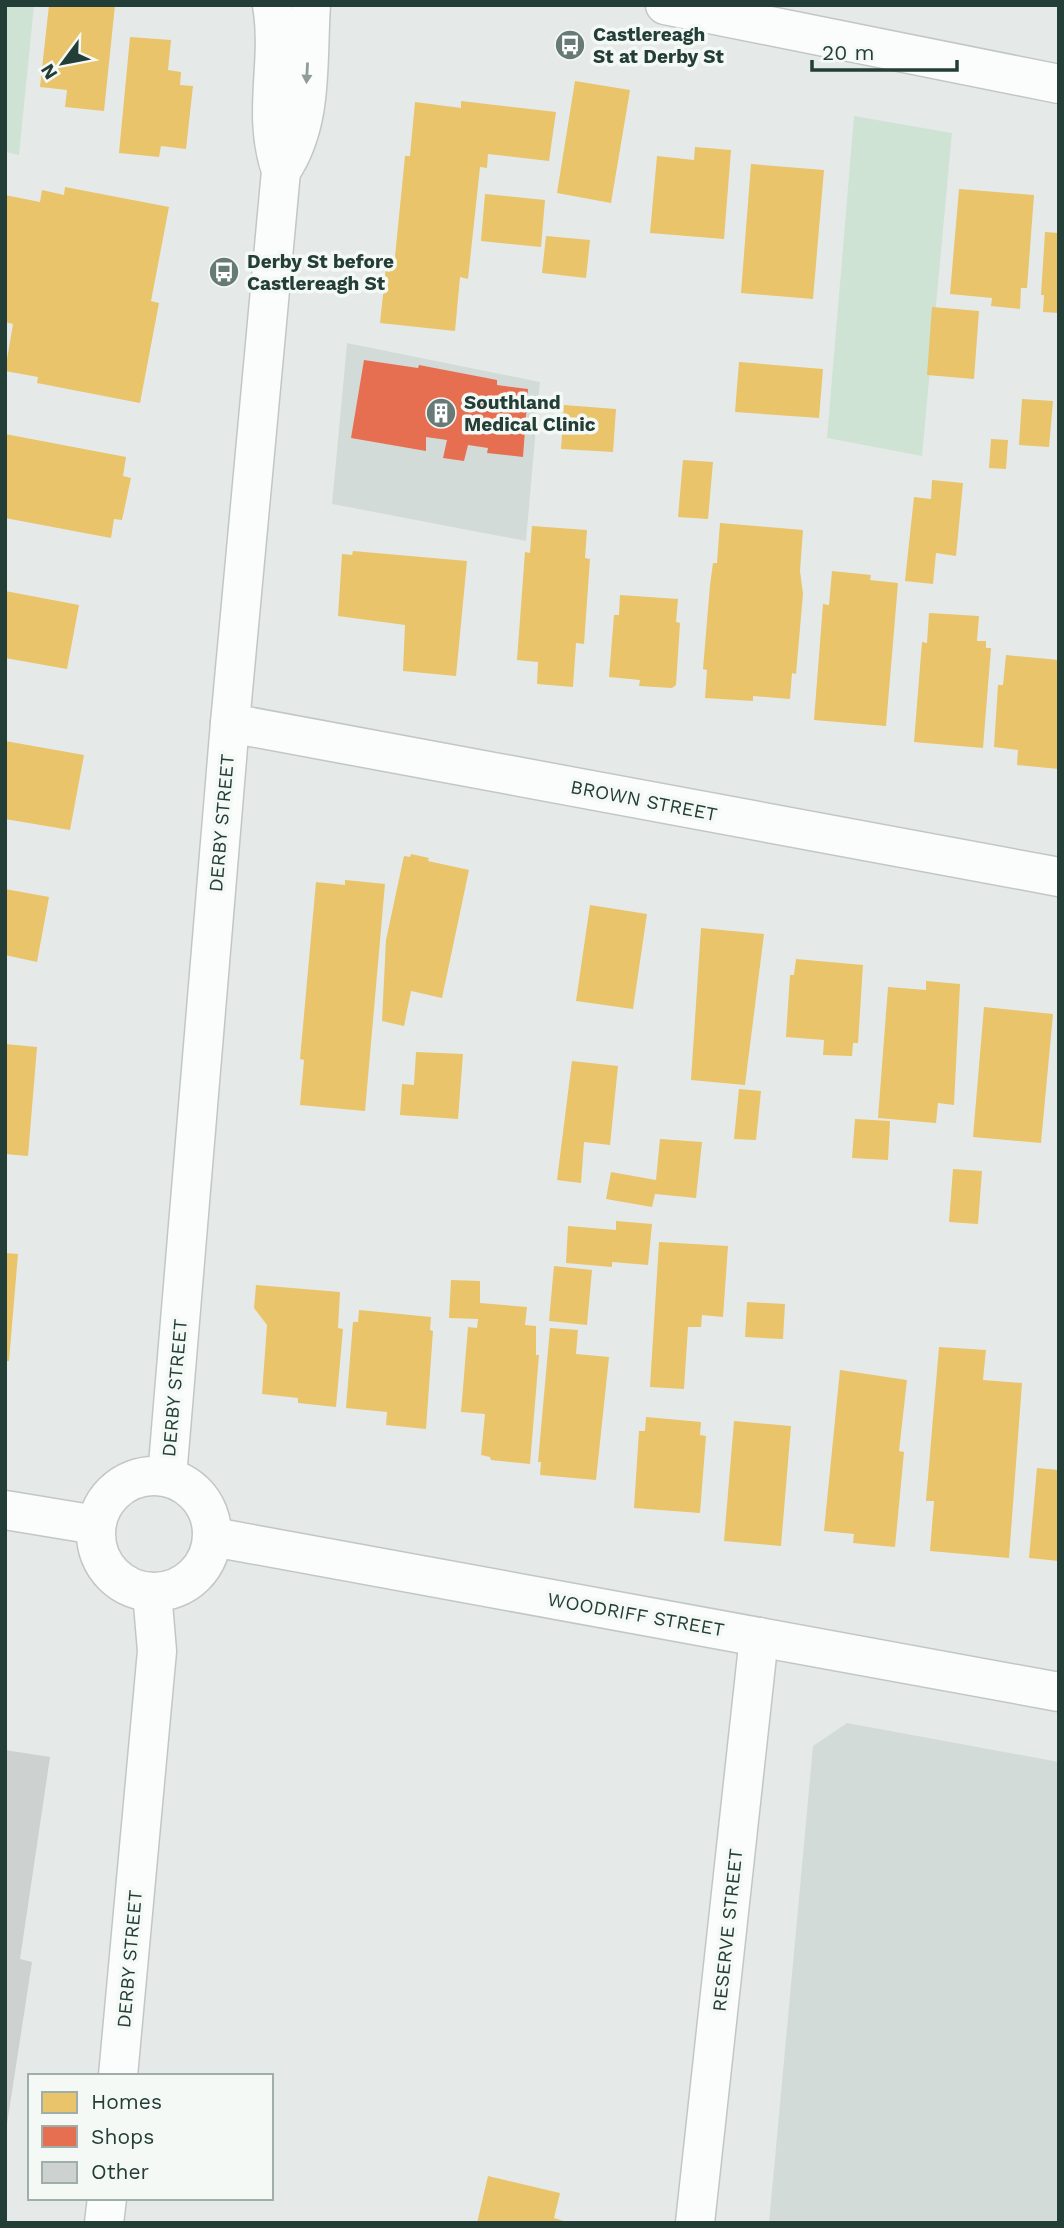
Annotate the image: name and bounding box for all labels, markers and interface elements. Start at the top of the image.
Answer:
place label: Castlereagh St at Derby St [593,23,725,68]
north arrow [28,28,98,98]
bus stop icon: Castlereagh St at Derby St [553,28,587,62]
scale bar [812,28,957,72]
text: 20 m [822,40,874,65]
text: N [36,60,62,84]
one-way arrow [301,63,312,85]
place label: Derby St before Castlereagh St [247,250,394,295]
bus stop icon: Derby St before Castlereagh St [207,255,241,289]
place label: Southland Medical Clinic [464,391,596,436]
building icon: Southland Medical Clinic [424,396,458,430]
street label: DERBY STREET [204,753,239,893]
street label: BROWN STREET [569,775,719,826]
street label: DERBY STREET [157,1318,192,1458]
street label: WOODRIFF STREET [546,1588,726,1641]
street label: RESERVE STREET [708,1847,747,2013]
street label: DERBY STREET [112,1889,147,2029]
legend [28,2074,273,2200]
text: Homes [91,2089,162,2114]
text: Shops [91,2124,154,2149]
text: Other [91,2159,150,2184]

